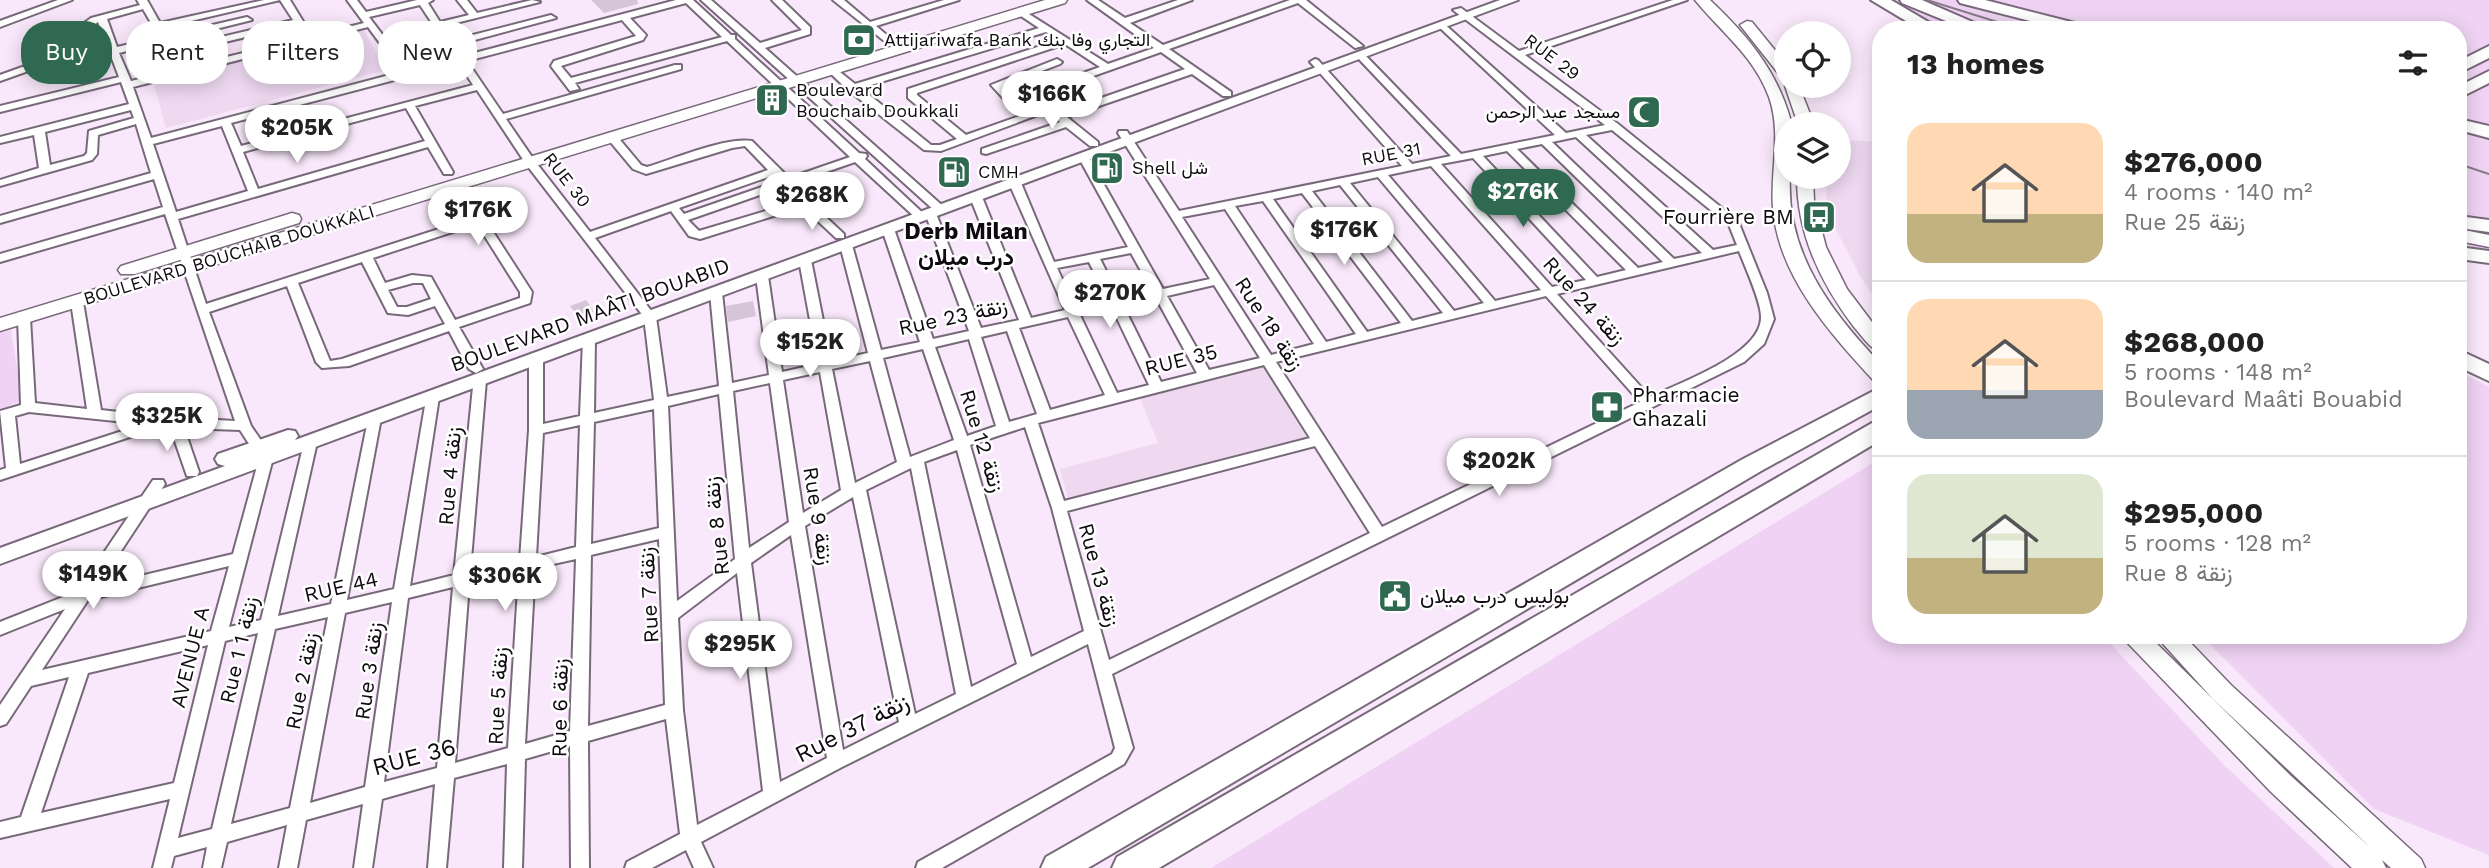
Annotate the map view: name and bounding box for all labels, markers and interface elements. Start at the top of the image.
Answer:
chip: Buy [21,21,112,84]
chip: Rent [126,21,228,84]
chip: Filters [242,21,364,84]
chip: New [378,21,477,84]
bank icon: Attijariwafa Bank التجاري وفا بنك [840,21,878,59]
map controls [1774,21,1851,189]
button: locate [1774,21,1851,98]
place label: Attijariwafa Bank التجاري وفا بنك [884,29,1150,55]
street label: RUE 29 [1520,29,1584,84]
icon: filters [2394,44,2432,82]
text: 13 homes [1907,46,2044,81]
pin: $166K [1003,72,1101,131]
place label: Boulevard Bouchaib Doukkali [796,79,959,121]
text: $166K [1018,80,1086,107]
building icon: Boulevard Bouchaib Doukkali [753,81,791,119]
mosque icon: مسجد عبد الرحمن [1625,93,1663,131]
place label: مسجد عبد الرحمن [1486,101,1620,123]
pin: $205K [248,106,346,165]
button: layers [1774,112,1851,189]
text: $205K [261,114,333,141]
street label: RUE 31 [1360,137,1422,170]
text: $276,000 [2124,144,2263,179]
street label: RUE 30 [539,148,595,211]
fuel station icon: Shell شل [1088,149,1126,187]
icon: home [1963,151,2047,235]
fuel station icon: CMH [935,153,973,191]
place label: Shell شل [1132,157,1208,179]
place label: CMH [978,161,1019,182]
pin: $276K [1474,170,1572,229]
pin: $268K [763,173,861,232]
text: $276K [1487,178,1559,205]
text: 4 rooms · 140 m² [2124,179,2312,206]
text: $268K [776,181,848,208]
pin: $176K [429,188,527,247]
text: $176K [444,196,512,223]
bus stop icon: Fourrière BM [1800,198,1838,236]
street label: BOULEVARD BOUCHAIB DOUKKALI [81,200,377,309]
place label: Fourrière BM [1663,204,1794,229]
pin: $176K [1295,208,1393,267]
text: Rue 25 زنقة [2124,209,2245,236]
text: $176K [1310,216,1378,243]
district label: Derb Milan درب ميلان [904,218,1028,272]
street label: Rue 24 زنقة [1537,251,1631,351]
street label: BOULEVARD MAÂTI BOUABID [447,252,733,377]
pin: $270K [1061,270,1159,330]
street label: Rue 18 زنقة [1229,272,1309,376]
text: $270K [1074,279,1146,306]
street label: Rue 23 زنقة [896,293,1010,341]
pin: $152K [761,320,859,379]
text: $268,000 [2124,324,2265,359]
icon: home [1963,327,2047,411]
text: $152K [776,328,844,355]
street label: RUE 35 [1142,338,1220,381]
text: 5 rooms · 148 m² [2124,359,2312,386]
place label: Pharmacie Ghazali [1632,382,1740,431]
street label: Rue 12 زنقة [954,386,1010,496]
text: Boulevard Maâti Bouabid [2124,386,2403,413]
pharmacy icon: Pharmacie Ghazali [1588,388,1626,426]
pin: $325K [118,393,216,453]
text: $325K [131,402,203,429]
street label: Rue 4 زنقة [433,426,467,526]
pin: $202K [1450,438,1548,498]
text: $202K [1463,447,1535,474]
street label: Rue 9 زنقة [797,465,839,567]
street label: Rue 8 زنقة [699,475,735,577]
text: $295,000 [2124,495,2263,530]
icon: home [1963,502,2047,586]
street label: Rue 13 زنقة [1073,520,1125,630]
text: 5 rooms · 128 m² [2124,530,2311,557]
street label: Rue 7 زنقة [633,546,665,644]
pin: $149K [44,552,142,611]
pin: $306K [456,554,554,613]
text: $149K [58,560,128,587]
text: Rue 8 زنقة [2124,560,2233,587]
text: $306K [468,562,542,589]
street label: RUE 44 [302,566,380,607]
public building icon: بوليس درب ميلان [1376,577,1414,615]
place label: بوليس درب ميلان [1420,583,1569,609]
street label: Rue 1 زنقة 1 [214,594,264,706]
street label: AVENUE A [165,604,214,710]
street label: Rue 3 زنقة [349,620,389,722]
pin: $295K [691,622,789,681]
street label: Rue 2 زنقة [280,630,324,732]
text: $295K [704,630,776,657]
street label: Rue 5 زنقة [482,646,514,746]
street label: Rue 6 زنقة [546,658,574,758]
street label: Rue 37 زنقة [790,687,914,770]
street label: RUE 36 [369,732,459,782]

